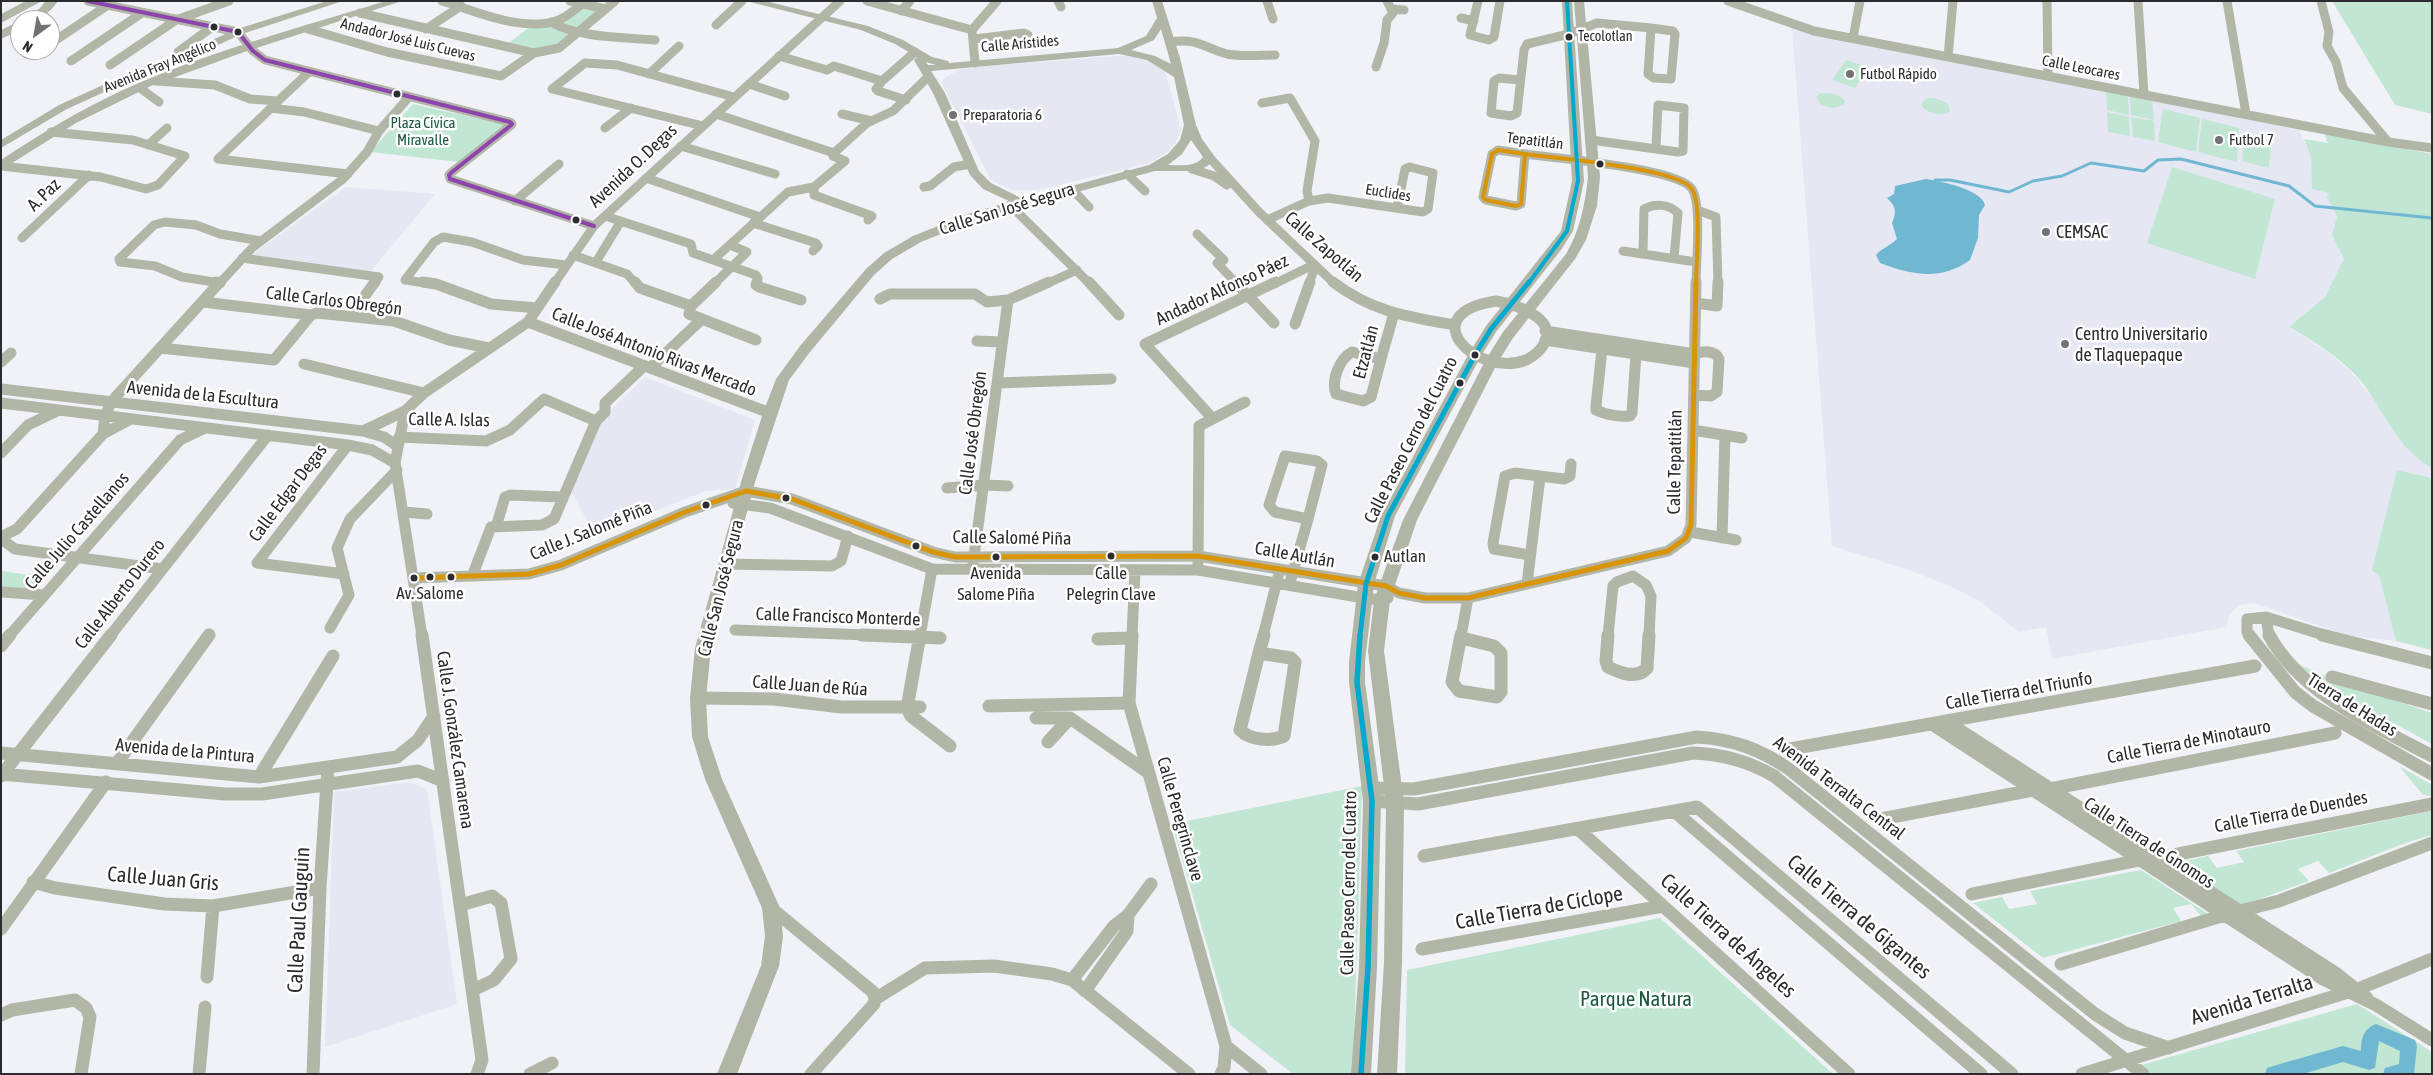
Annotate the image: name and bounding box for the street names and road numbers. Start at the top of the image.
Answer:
street label: Andador José Luis Cuevas [339,15,477,65]
street label: Calle Arístides [980,32,1060,56]
street label: Avenida Fray Angélico [101,35,219,97]
street label: Calle Leocares [2040,52,2122,84]
street label: Avenida O. Degas [584,120,682,212]
street label: Tepatitlán [1506,129,1564,153]
street label: A. Paz [23,174,65,216]
street label: Calle San José Segura [937,178,1077,240]
street label: Euclides [1364,181,1412,205]
street label: Calle Zapotlán [1280,207,1368,287]
street label: Andador Alfonso Páez [1152,250,1292,330]
street label: Calle Carlos Obregón [265,282,403,320]
street label: Calle José Antonio Rivas Mercado [549,303,759,401]
street label: Etzatlán [1348,323,1384,381]
street label: Calle Paseo Cerro del Cuatro [1359,353,1463,527]
street label: Calle José Obregón [955,370,991,496]
street label: Avenida de la Escultura [126,376,280,414]
street label: Calle A. Islas [408,408,490,432]
street label: Calle Tepatitlán [1663,409,1687,515]
street label: Calle Edgar Degas [244,440,332,546]
street label: Calle Julio Castellanos [20,468,134,594]
street label: Calle J. Salomé Piña [527,497,655,565]
street label: Calle San José Segura [694,517,748,659]
street label: Calle Salomé Piña [952,526,1072,550]
street label: Calle Alberto Durero [70,535,170,653]
street label: Calle Autlán [1253,537,1337,573]
street label: Calle Francisco Monterde [755,603,921,631]
street label: Calle J. González Camarena [432,650,478,830]
street label: Calle Tierra del Triunfo [1944,667,2094,715]
street label: Tierra de Hadas [2303,669,2401,741]
street label: Calle Juan de Rúa [752,671,868,701]
street label: Calle Tierra de Minotauro [2105,716,2273,768]
street label: Avenida Terralta Central [1769,731,1909,845]
street label: Avenida de la Pintura [114,734,256,768]
street label: Calle Peregrinclave [1152,755,1208,883]
street label: Calle Tierra de Duendes [2213,787,2369,837]
street label: Calle Paseo Cerro del Cuatro [1337,791,1361,975]
street label: Calle Tierra de Gnomos [2080,793,2218,893]
street label: Calle Paul Gauguin [283,846,315,994]
street label: Calle Tierra de Gigantes [1782,849,1936,985]
street label: Calle Juan Gris [106,862,220,896]
street label: Calle Tierra de Ángeles [1655,869,1801,1003]
street label: Calle Tierra de Cíclope [1453,881,1625,935]
street label: Avenida Terralta [2188,969,2316,1031]

